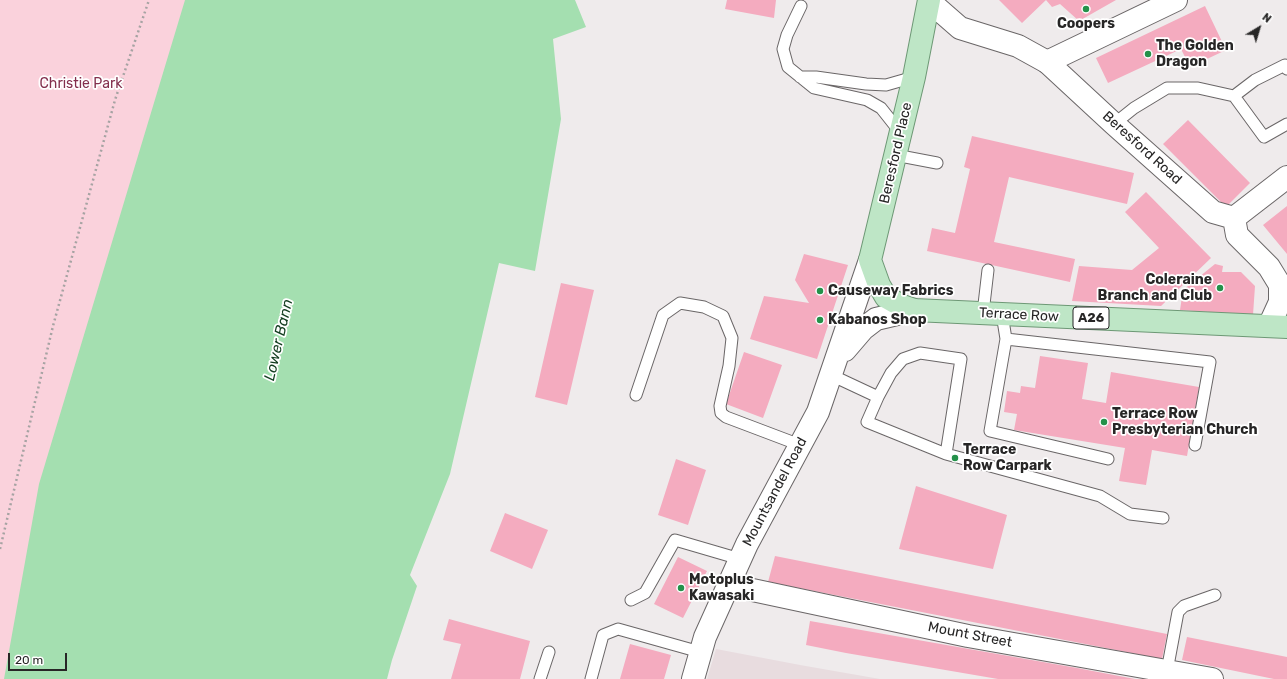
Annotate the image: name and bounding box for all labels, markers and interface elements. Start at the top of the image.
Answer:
marker: Coopers [1081,4,1091,14]
north arrow [1239,8,1279,48]
text: N [1260,11,1274,26]
place label: Coopers [1057,16,1115,32]
place label: The Golden Dragon [1156,38,1234,70]
marker: The Golden Dragon [1143,49,1153,59]
park label: Christie Park [40,76,122,92]
street label: Beresford Place [876,101,916,205]
street label: Beresford Road [1099,108,1185,188]
place label: Coleraine Branch and Club [1098,272,1212,304]
place label: Causeway Fabrics [828,283,954,299]
marker: Coleraine Branch and Club [1215,283,1225,293]
marker: Causeway Fabrics [815,286,825,296]
water label: Lower Bann [261,297,297,383]
street label: Terrace Row [979,305,1059,325]
road number: A26 [1073,307,1109,329]
place label: Kabanos Shop [828,312,927,328]
marker: Kabanos Shop [815,315,825,325]
place label: Terrace Row Presbyterian Church [1112,406,1258,438]
marker: Terrace Row Presbyterian Church [1099,417,1109,427]
street label: Mountsandel Road [739,435,811,549]
place label: Terrace Row Carpark [963,442,1052,474]
marker: Terrace Row Carpark [950,453,960,463]
place label: Motoplus Kawasaki [689,572,754,604]
marker: Motoplus Kawasaki [676,583,686,593]
street label: Mount Street [927,619,1013,651]
scale bar [10,645,69,671]
text: 20 m [15,653,43,667]

